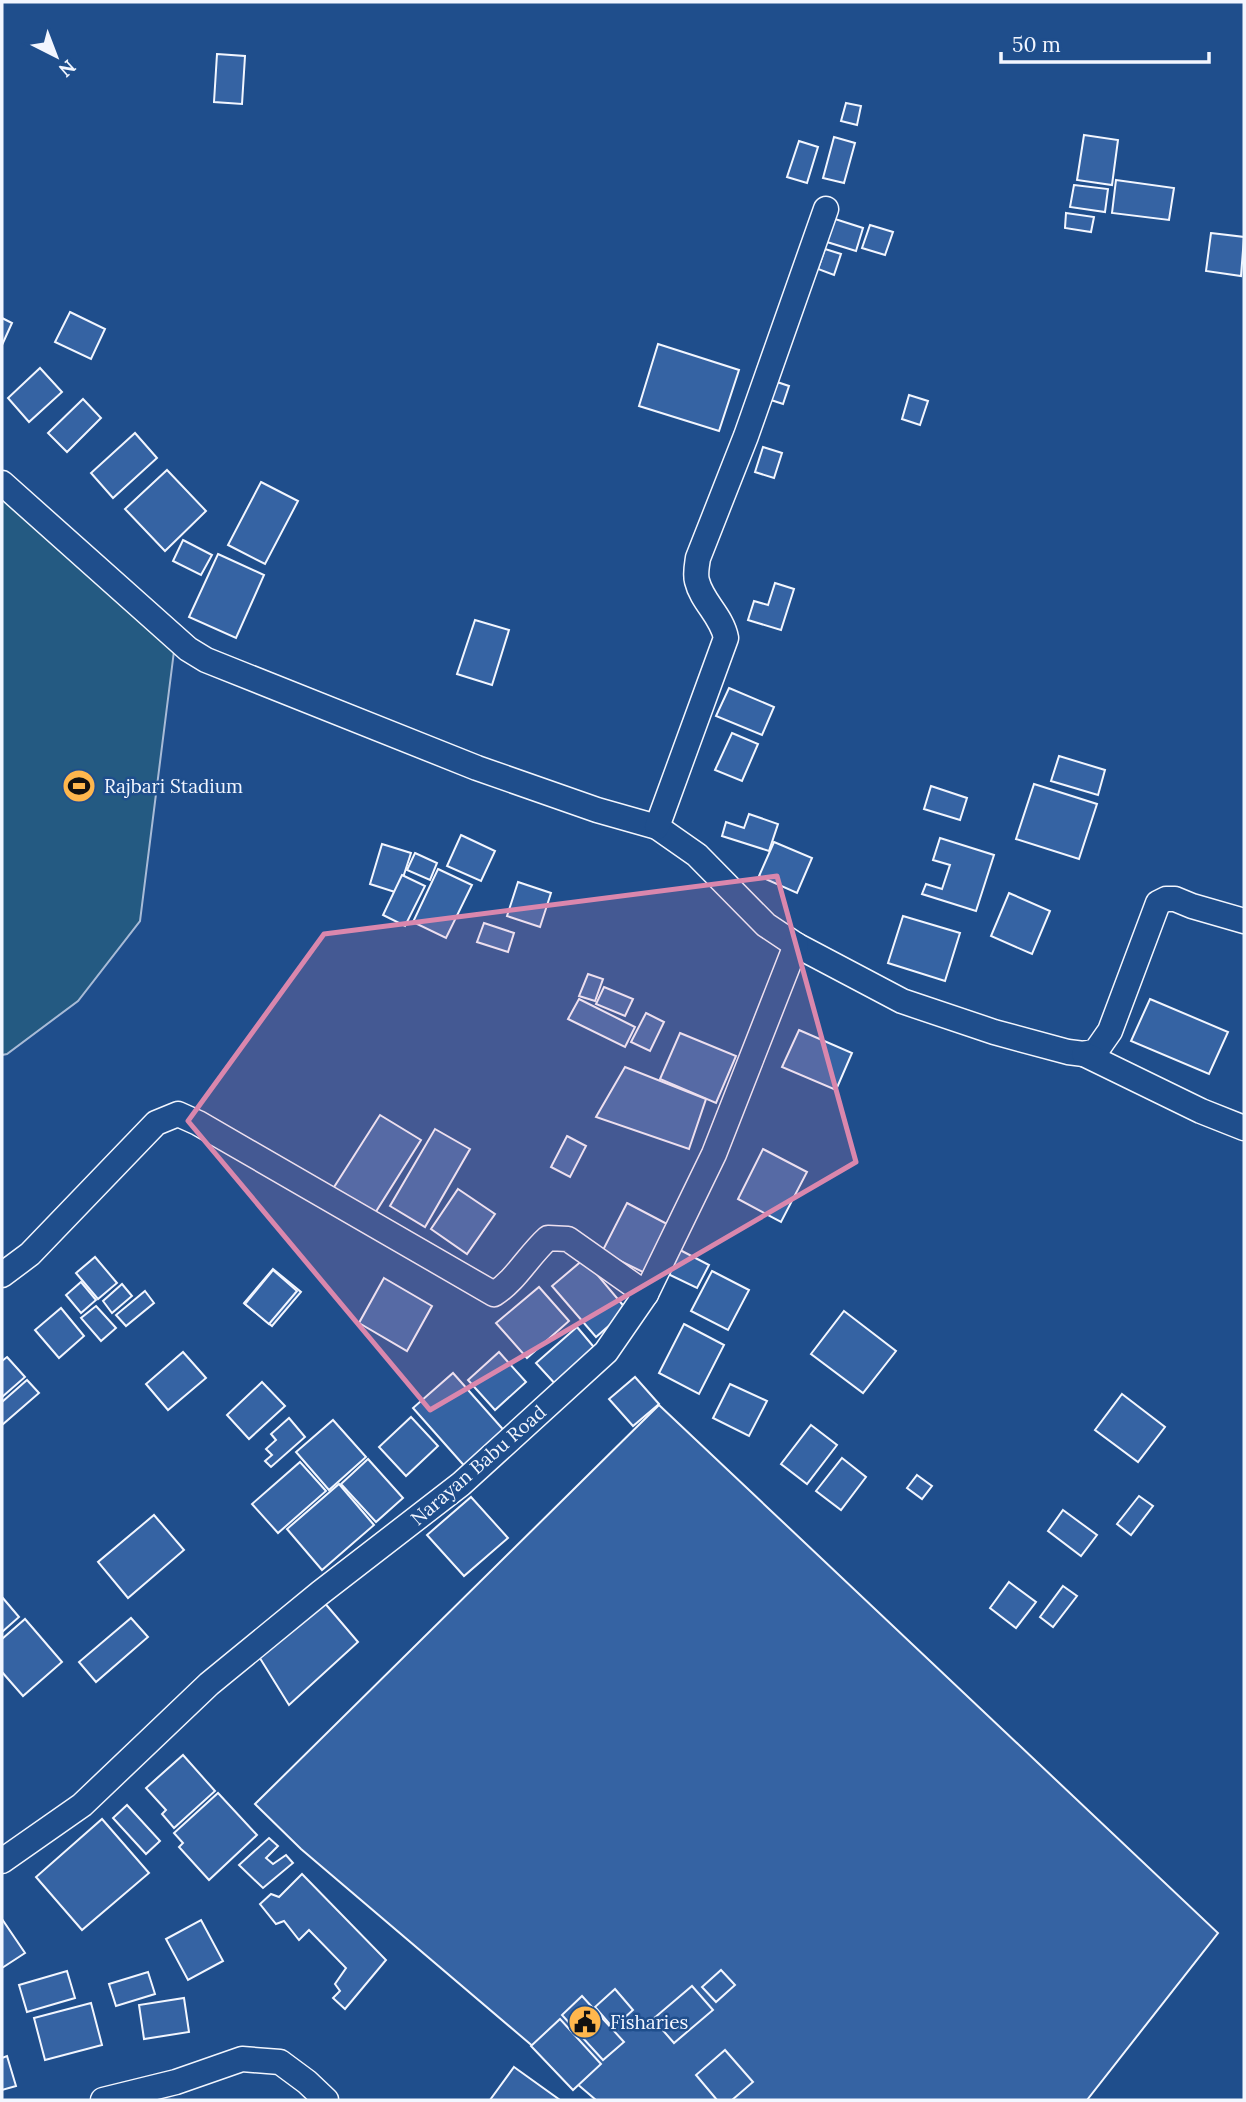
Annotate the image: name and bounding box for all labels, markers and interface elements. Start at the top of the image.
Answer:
north arrow [21,21,91,91]
scale bar [1001,21,1209,65]
text: 50 m [1012,31,1061,58]
text: N [54,55,81,83]
sports icon: Rajbari Stadium [60,767,98,805]
place label: Rajbari Stadium [104,774,243,798]
street label: Narayan Babu Road [405,1400,551,1530]
public building icon: Fisharies [566,2003,604,2041]
place label: Fisharies [610,2010,689,2034]

